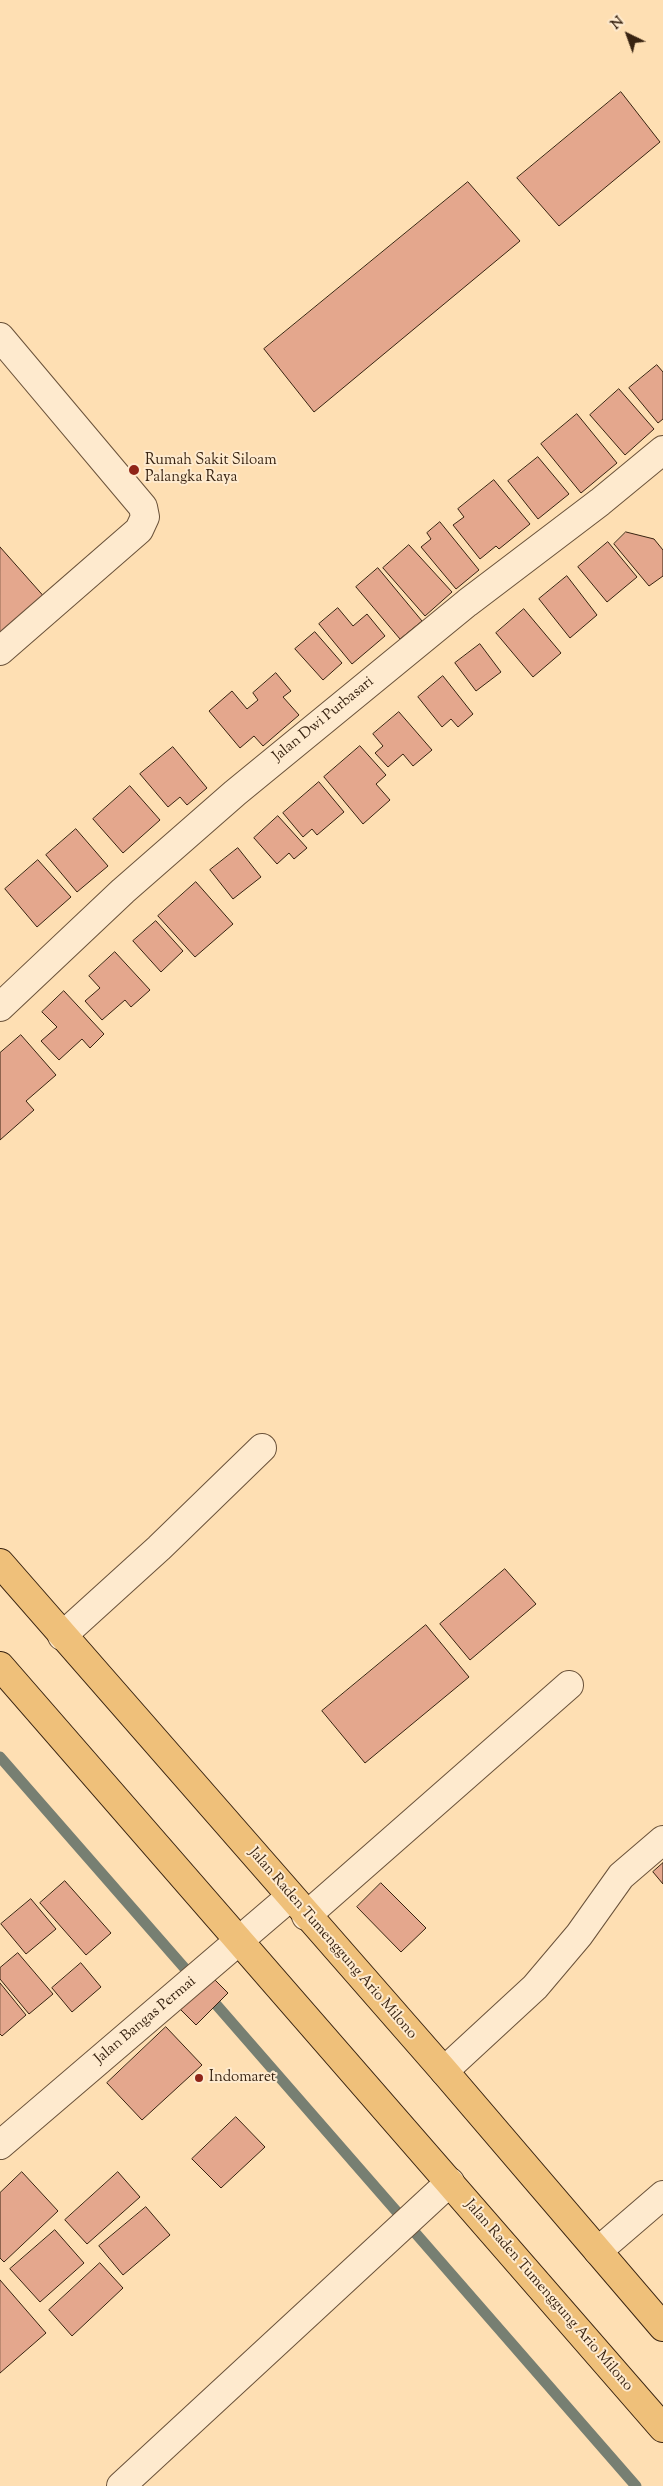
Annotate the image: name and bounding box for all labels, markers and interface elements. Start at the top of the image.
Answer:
north arrow [603,10,653,60]
text: N [607,13,629,35]
place label: Rumah Sakit Siloam Palangka Raya [145,452,277,487]
marker: Rumah Sakit Siloam Palangka Raya [127,463,141,477]
street label: Jalan Dwi Purbasari [270,674,378,766]
street label: Jalan Raden Tumenggung Ario Milono [244,1845,420,2043]
street label: Jalan Bangas Permai [92,1973,200,2069]
place label: Indomaret [209,2069,276,2087]
marker: Indomaret [193,2072,205,2084]
street label: Jalan Raden Tumenggung Ario Milono [460,2197,636,2395]

